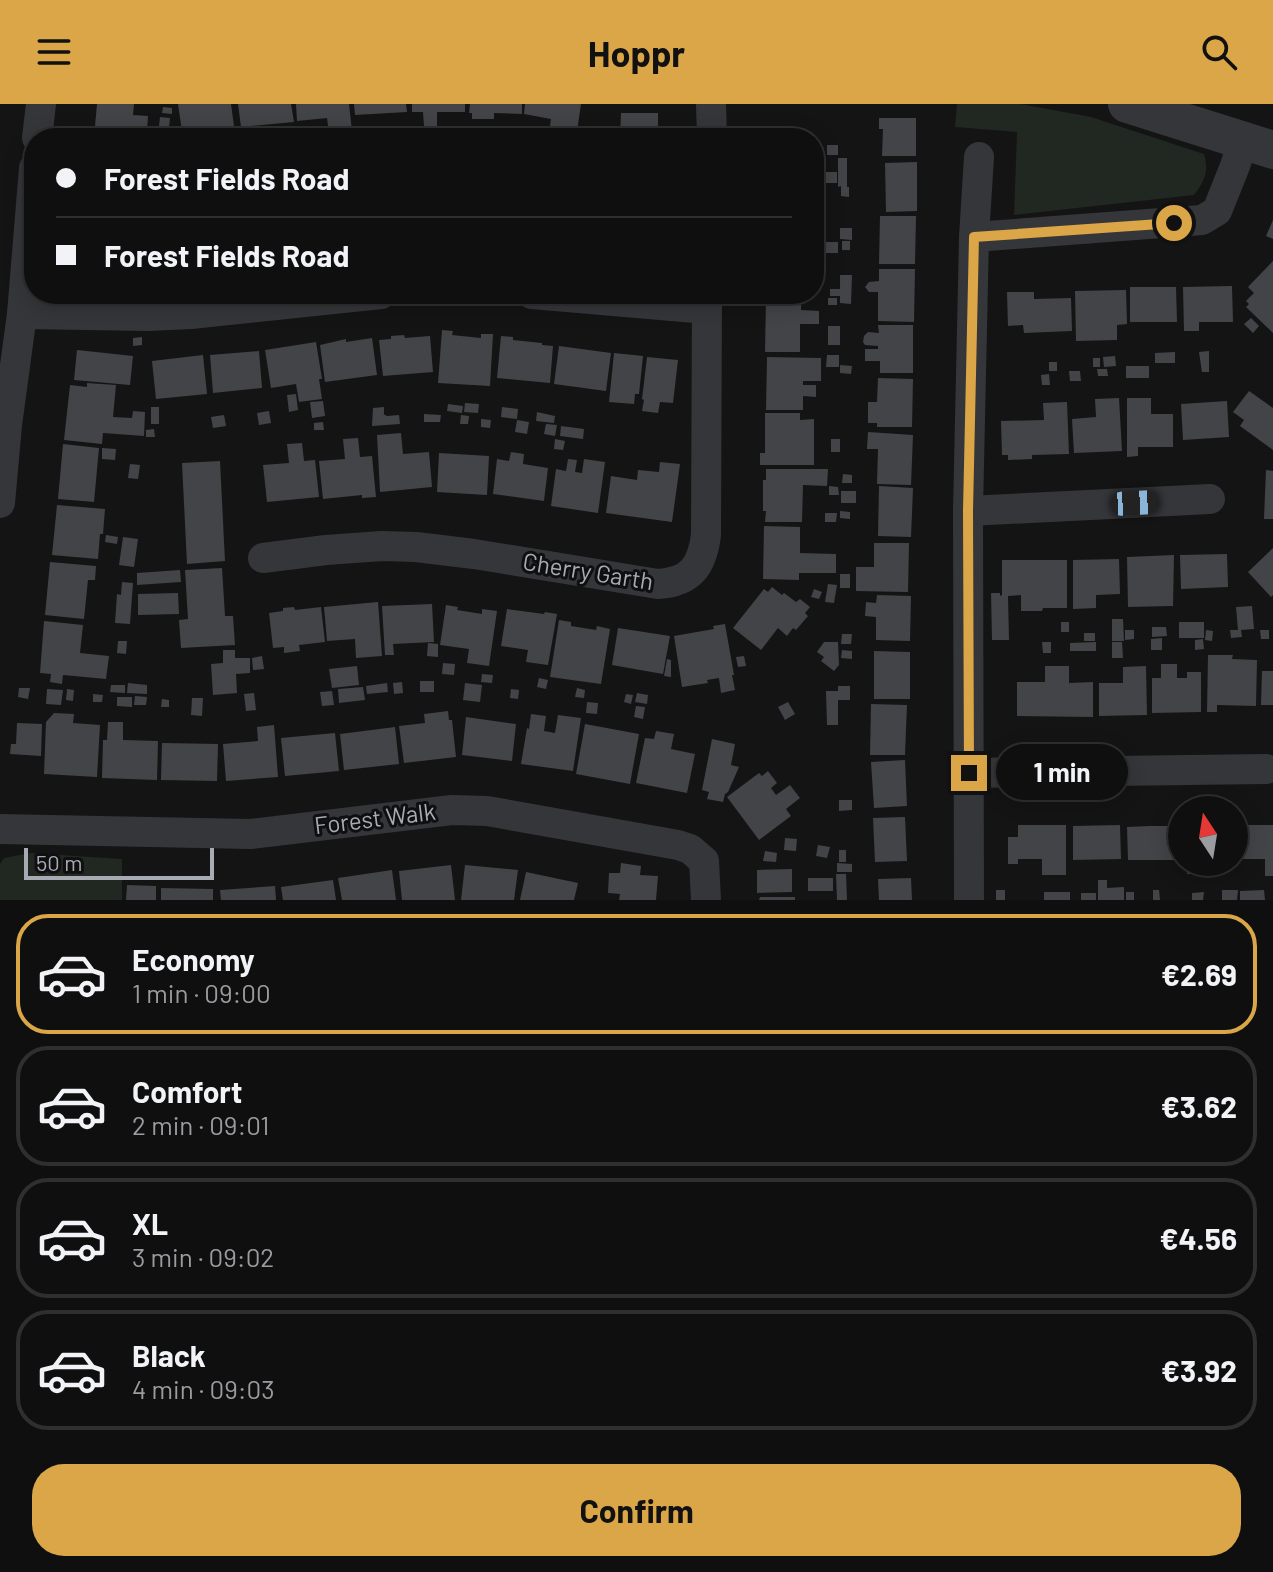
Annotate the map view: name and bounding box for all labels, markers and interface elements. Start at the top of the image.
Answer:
icon: menu [32,30,76,74]
icon: search [1197,30,1241,74]
text: Hoppr [588,31,685,74]
text: Forest Fields Road [104,160,349,196]
route start [1156,205,1192,241]
text: Forest Fields Road [104,237,349,273]
car [1110,490,1160,516]
street label: Cherry Garth [521,546,656,595]
callout: 1 min [997,745,1129,801]
route end [951,755,987,791]
text: 1 min [1034,756,1090,787]
street label: Forest Walk [313,796,437,839]
north arrow [1168,796,1248,876]
map controls [1168,796,1248,876]
scale bar [24,844,214,880]
text: 50 m [36,849,82,875]
icon: car [36,938,108,1010]
text: Economy [132,941,255,977]
text: €2.69 [1161,956,1237,992]
text: 1 min · 09:00 [132,977,271,1008]
icon: car [36,1070,108,1142]
text: Comfort [132,1073,242,1109]
text: €3.62 [1161,1088,1237,1124]
text: 2 min · 09:01 [132,1109,269,1140]
icon: car [36,1202,108,1274]
text: XL [132,1205,168,1241]
text: €4.56 [1159,1220,1237,1256]
text: 3 min · 09:02 [132,1241,274,1272]
icon: car [36,1334,108,1406]
text: Black [132,1337,206,1373]
text: €3.92 [1161,1352,1237,1388]
text: 4 min · 09:03 [132,1373,275,1404]
button: Confirm [32,1464,1241,1556]

